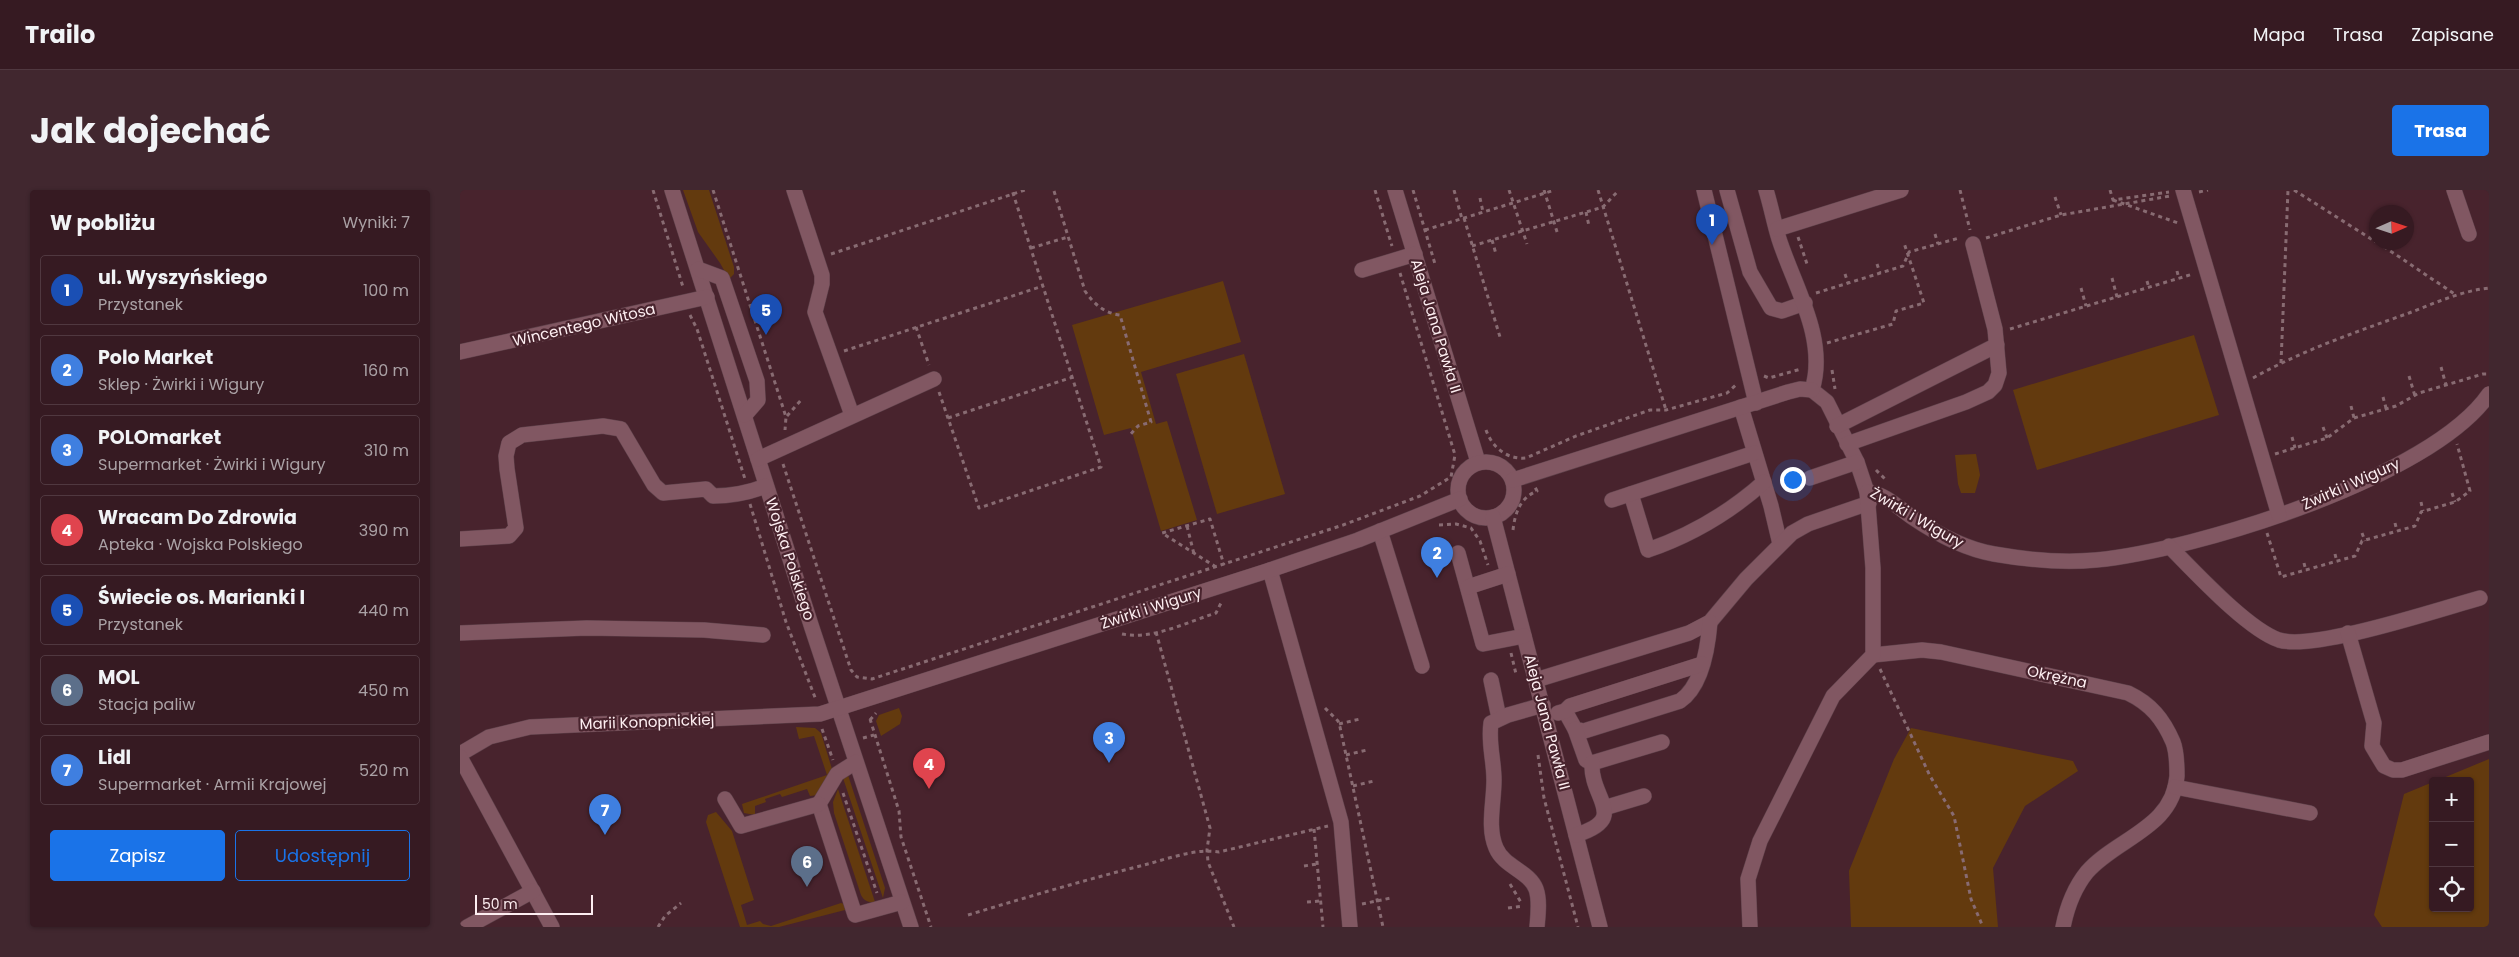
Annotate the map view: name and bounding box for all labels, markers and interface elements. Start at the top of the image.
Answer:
text: Trailo [25,18,95,51]
text: Mapa [2253,22,2305,47]
text: Trasa [2333,22,2383,47]
text: Zapisane [2411,22,2494,47]
button: Trasa [2392,105,2489,156]
text: Jak dojechać [30,106,271,155]
pin: 1 [1696,204,1728,245]
north arrow [2369,205,2414,250]
text: W pobliżu [50,208,155,237]
text: Wyniki: 7 [343,211,410,234]
street label: Aleja Jana Pawła II [1406,256,1467,395]
text: ul. Wyszyńskiego [98,264,267,291]
text: 1 [64,279,70,302]
text: 100 m [363,279,409,302]
text: Przystanek [98,293,183,316]
pin: 5 [750,294,782,335]
street label: Wincentego Witosa [510,298,657,351]
text: Polo Market [98,344,213,371]
text: 2 [62,359,72,382]
text: 160 m [363,359,409,382]
text: Sklep · Żwirki i Wigury [98,373,264,396]
text: POLOmarket [98,424,221,451]
text: 3 [62,439,72,462]
text: 310 m [364,439,409,462]
street label: Żwirki i Wigury [2299,452,2403,514]
text: Supermarket · Żwirki i Wigury [98,453,325,476]
your location [1780,467,1806,493]
street label: Żwirki i Wigury [1867,482,1968,553]
street label: Wojska Polskiego [761,495,820,623]
text: Wracam Do Zdrowia [98,504,297,531]
text: 4 [62,519,72,542]
text: 390 m [359,519,409,542]
text: Apteka · Wojska Polskiego [98,533,303,556]
pin: 2 [1421,537,1453,578]
street label: Żwirki i Wigury [1098,581,1205,634]
text: Świecie os. Marianki I [98,584,305,611]
text: 5 [62,599,72,622]
text: 440 m [358,599,409,622]
text: Przystanek [98,613,183,636]
street label: Aleja Jana Pawła II [1519,652,1576,792]
street label: Okrężna [2025,660,2089,693]
text: MOL [98,664,139,691]
text: 6 [62,679,72,702]
text: 450 m [358,679,409,702]
text: Stacja paliw [98,693,195,716]
street label: Marii Konopnickiej [579,709,715,734]
pin: 3 [1093,722,1125,763]
text: Lidl [98,744,131,771]
pin: 4 [913,748,945,789]
text: 7 [63,759,71,782]
text: 520 m [359,759,409,782]
text: Supermarket · Armii Krajowej [98,773,326,796]
map controls [2429,777,2474,912]
button: + [2429,777,2474,822]
pin: 7 [589,794,621,835]
button: − [2429,822,2474,867]
button: Zapisz [50,830,225,881]
button: Udostępnij [235,830,410,881]
pin: 6 [791,846,823,887]
button: locate [2429,867,2474,912]
scale bar [475,892,592,915]
text: 50 m [482,894,518,914]

